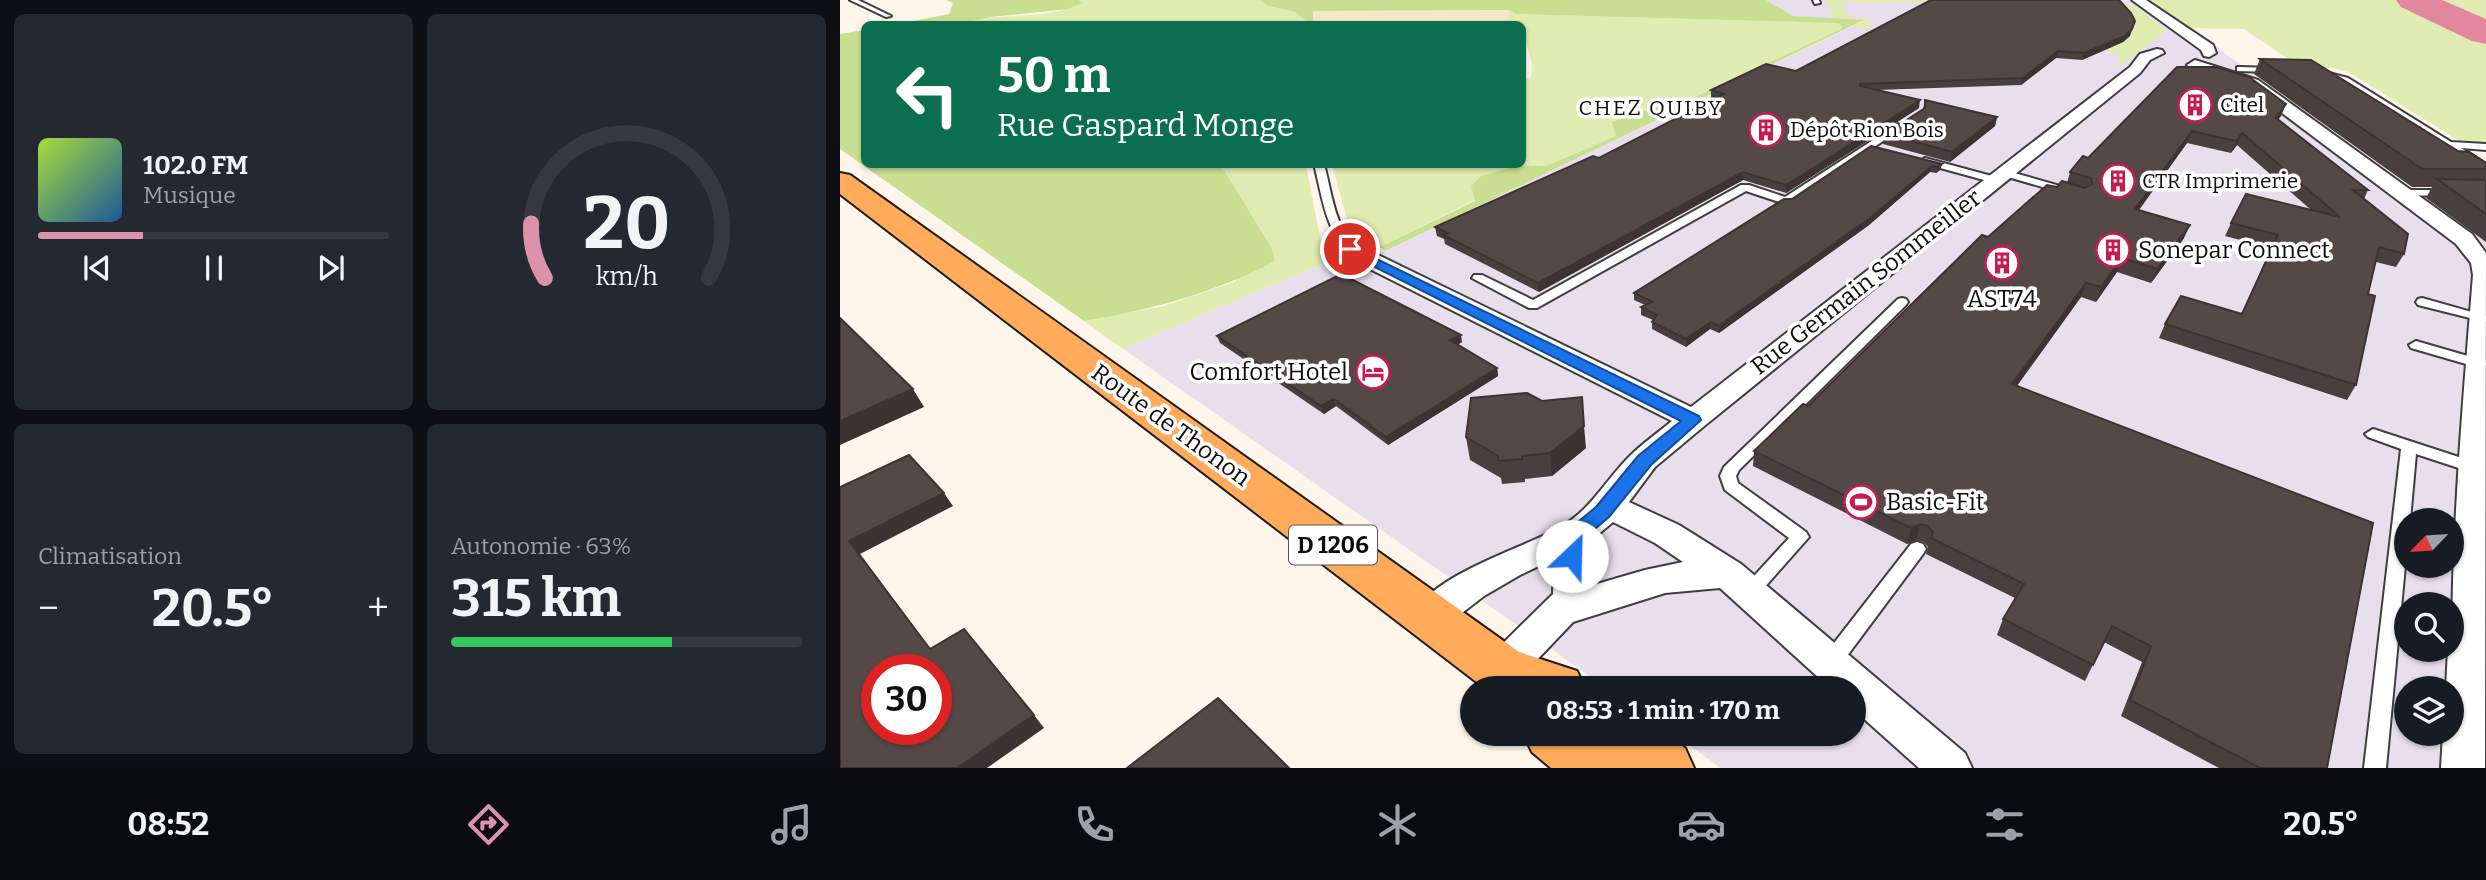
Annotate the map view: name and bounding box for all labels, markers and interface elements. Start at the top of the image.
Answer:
text: 50 m [997,46,1110,105]
icon: left [882,49,973,140]
building icon: Citel [2176,86,2214,124]
place label: Citel [2220,92,2264,118]
district label: CHEZ QUIBY [1578,95,1724,121]
text: Rue Gaspard Monge [997,106,1294,144]
building icon: Dépôt Rion Bois [1747,111,1785,149]
place label: Dépôt Rion Bois [1790,117,1944,143]
text: 102.0 FM [143,150,248,181]
building icon: CTR Imprimerie [2099,162,2137,200]
place label: CTR Imprimerie [2142,168,2298,194]
text: Musique [143,181,236,209]
text: 20 [583,181,670,268]
street label: Rue Germain Sommeiller [1746,183,1987,380]
pin [1320,219,1380,279]
icon: arrive [1331,230,1369,268]
building icon: Sonepar Connect [2094,231,2132,269]
place label: Sonepar Connect [2138,236,2330,264]
building icon: AST74 [1983,244,2021,282]
icon: previous [78,249,116,287]
icon: pause [195,249,233,287]
icon: next [312,249,350,287]
text: km/h [596,262,658,292]
place label: AST74 [1967,285,2037,313]
hotel icon: Comfort Hotel [1354,353,1392,391]
street label: Route de Thonon [1086,358,1256,492]
place label: Comfort Hotel [1190,358,1348,386]
sports icon: Basic-Fit [1842,483,1880,521]
place label: Basic-Fit [1886,488,1985,516]
north arrow [2394,508,2464,578]
map controls [2394,508,2464,746]
position arrow [1535,519,1609,593]
road number: D 1206 [1289,526,1377,565]
text: Autonomie · 63% [451,532,631,560]
text: Climatisation [38,542,182,570]
text: 315 km [451,567,621,630]
text: 20.5° [152,577,275,640]
text: − [38,585,59,631]
text: + [367,585,389,631]
button: search [2394,592,2464,662]
speed limit sign: 30 [861,654,952,745]
button: layers [2394,676,2464,746]
text: 08:53 · 1 min · 170 m [1546,695,1780,726]
icon: directions [464,800,513,849]
icon: music [767,800,816,849]
icon: phone [1070,800,1119,849]
icon: climate [1373,800,1422,849]
icon: car [1677,800,1726,849]
icon: filters [1980,800,2029,849]
text: 08:52 [127,805,209,843]
text: 20.5° [2283,805,2359,843]

